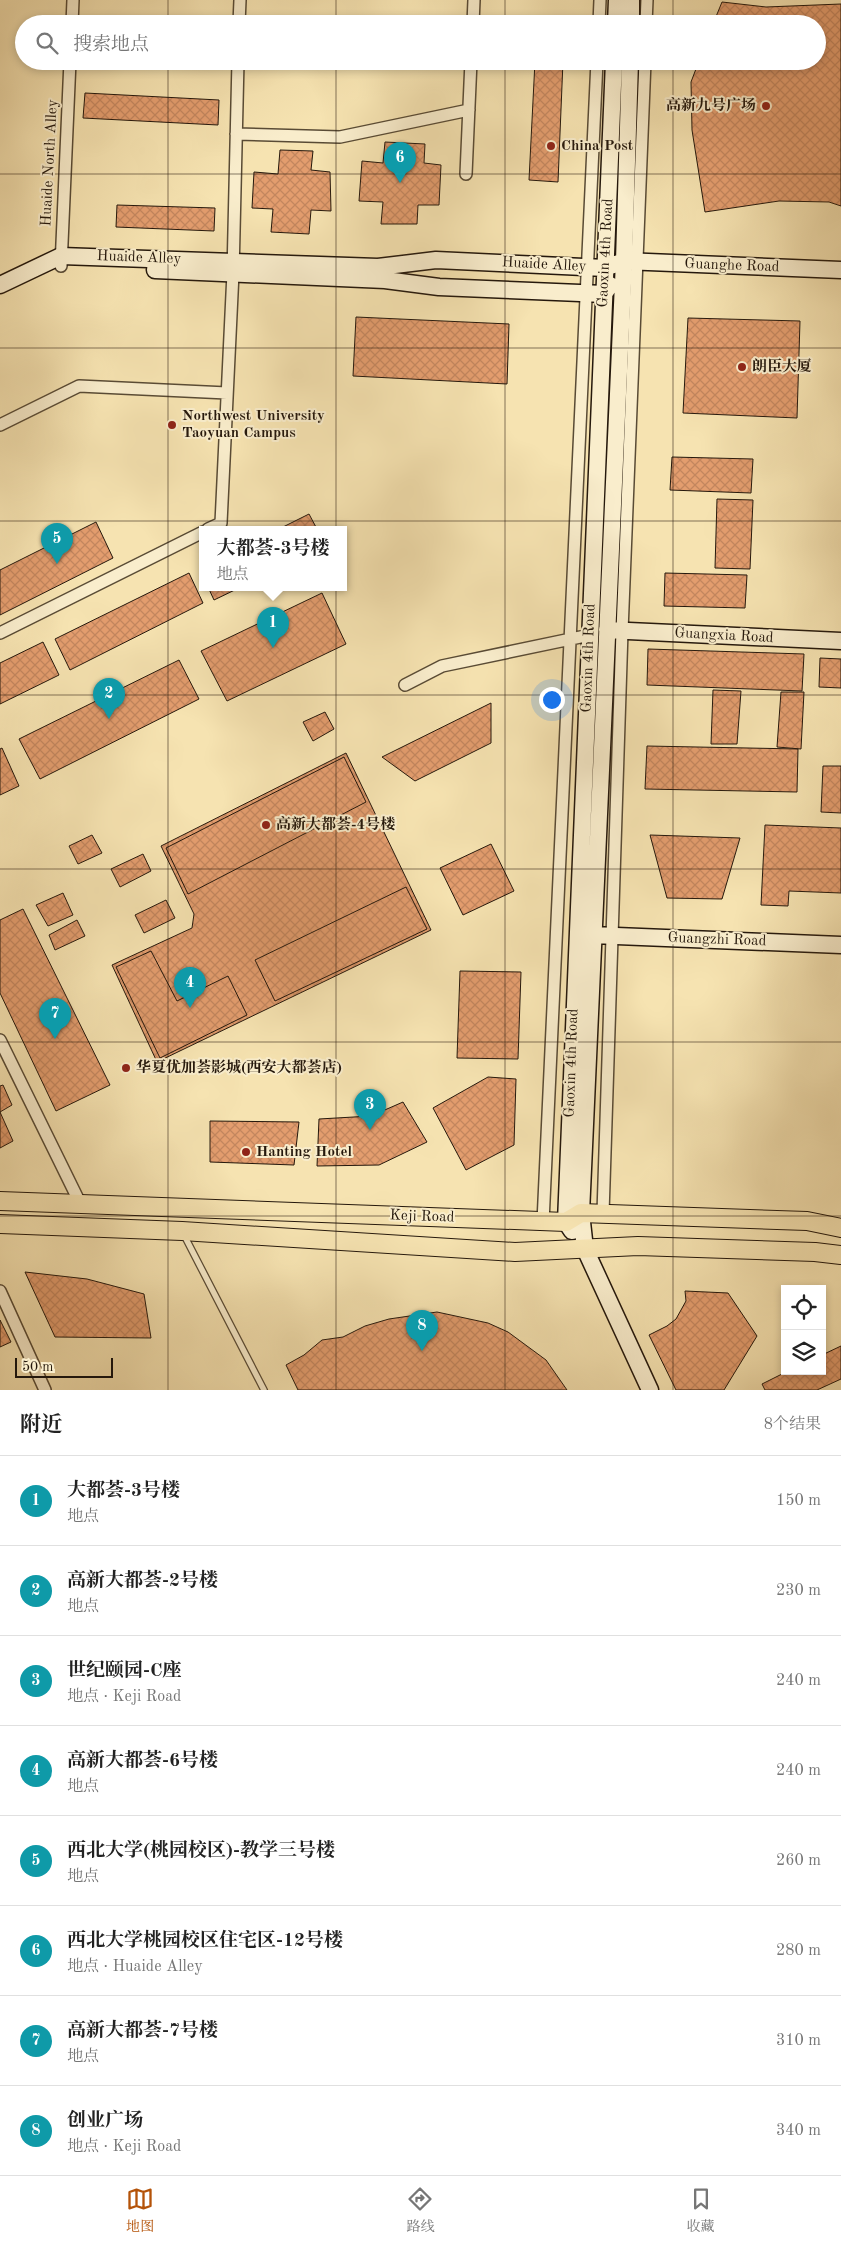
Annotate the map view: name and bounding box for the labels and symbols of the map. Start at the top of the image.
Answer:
place label: 高新九号广场 [666,96,756,114]
street label: Huaide North Alley [39,99,61,227]
marker: 高新九号广场 [760,100,772,112]
place label: China Post [561,139,634,154]
marker: China Post [545,140,557,152]
pin: 6 [384,142,416,183]
street label: Gaoxin 4th Road [596,198,616,308]
street label: Huaide Alley [96,249,182,267]
street label: Huaide Alley [501,255,587,275]
street label: Guanghe Road [684,257,780,275]
place label: 朗臣大厦 [752,358,812,375]
marker: 朗臣大厦 [736,361,748,373]
place label: Northwest University Taoyuan Campus [182,409,325,441]
marker: Northwest University Taoyuan Campus [166,419,178,431]
pin: 5 [41,523,73,564]
street label: Gaoxin 4th Road [580,603,598,713]
pin: 1 [257,607,289,648]
street label: Guangxia Road [674,626,774,646]
pin: 2 [93,678,125,719]
your location [539,687,565,713]
place label: 高新大都荟-4号楼 [276,815,395,833]
marker: 高新大都荟-4号楼 [260,819,272,831]
street label: Guangzhi Road [667,931,767,949]
pin: 4 [174,967,206,1008]
pin: 7 [39,998,71,1039]
street label: Gaoxin 4th Road [563,1008,581,1118]
place label: 华夏优加荟影城(西安大都荟店) [136,1058,342,1076]
marker: 华夏优加荟影城(西安大都荟店) [120,1062,132,1074]
pin: 3 [354,1089,386,1130]
place label: Hanting Hotel [256,1145,353,1160]
marker: Hanting Hotel [240,1146,252,1158]
street label: Keji Road [389,1208,455,1226]
pin: 8 [406,1310,438,1351]
scale bar [15,1355,112,1378]

